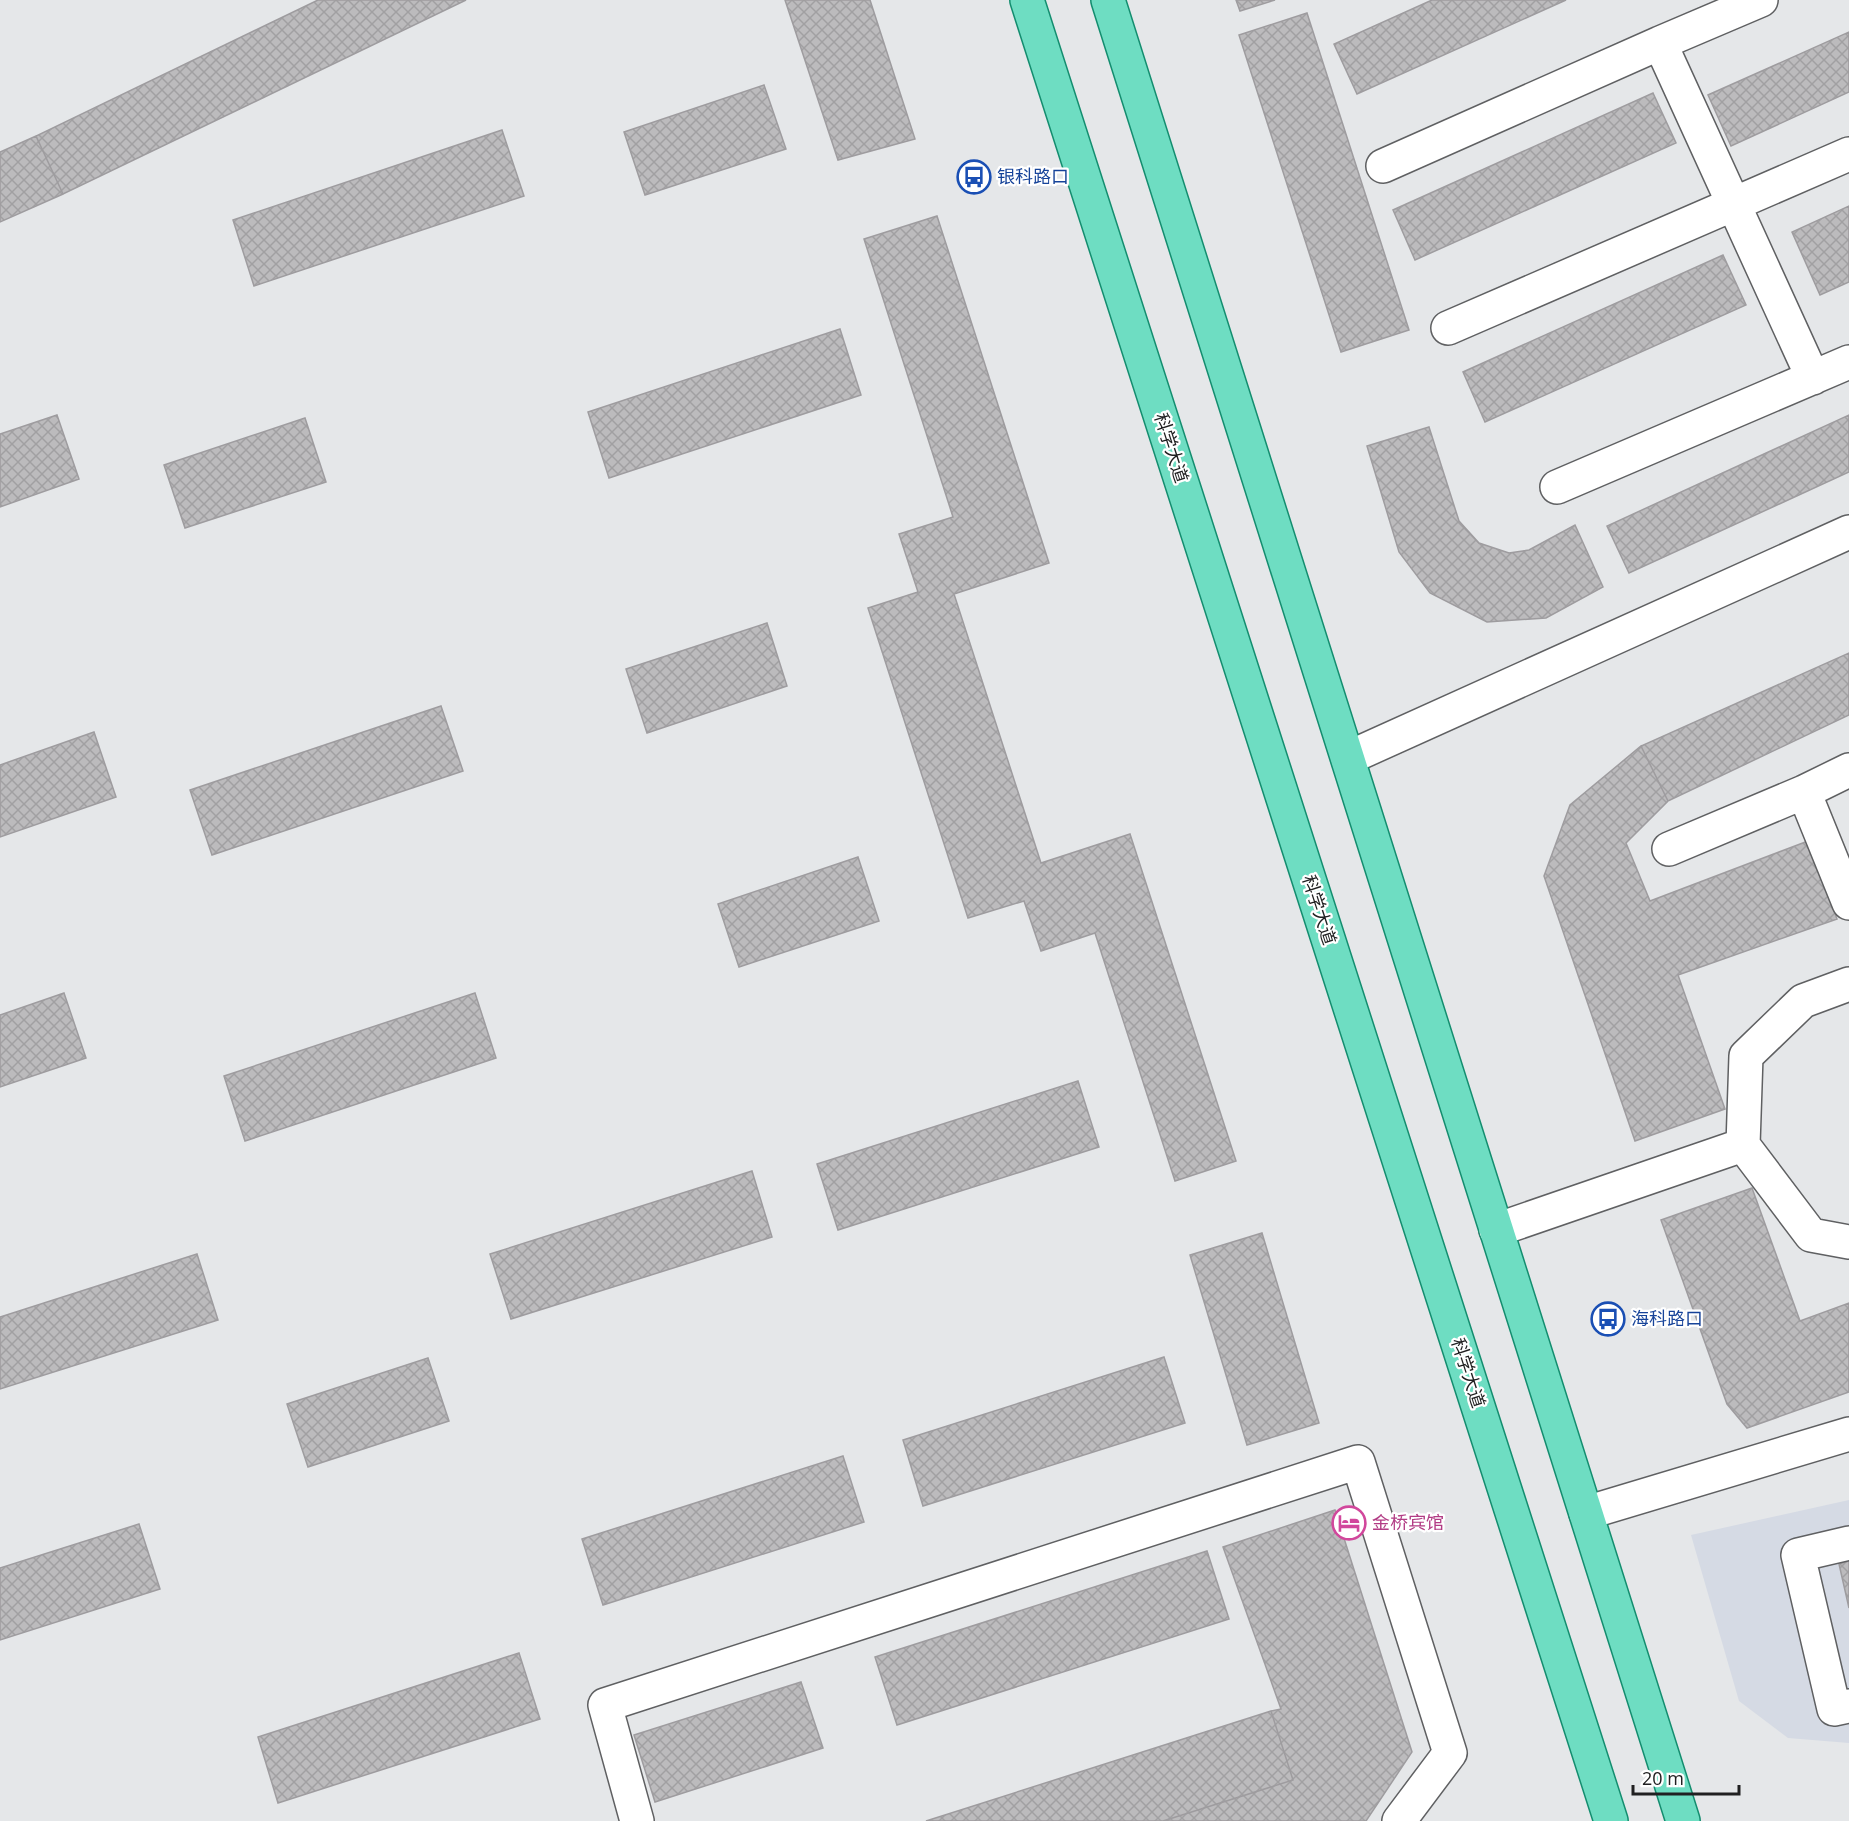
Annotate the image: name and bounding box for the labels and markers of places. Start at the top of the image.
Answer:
bus stop icon: 银科路口 [956,159,992,195]
place label: 银科路口 [997,164,1069,188]
bus stop icon: 海科路口 [1590,1301,1626,1337]
place label: 海科路口 [1631,1306,1703,1330]
hotel icon: 金桥宾馆 [1331,1505,1367,1541]
place label: 金桥宾馆 [1372,1510,1444,1534]

